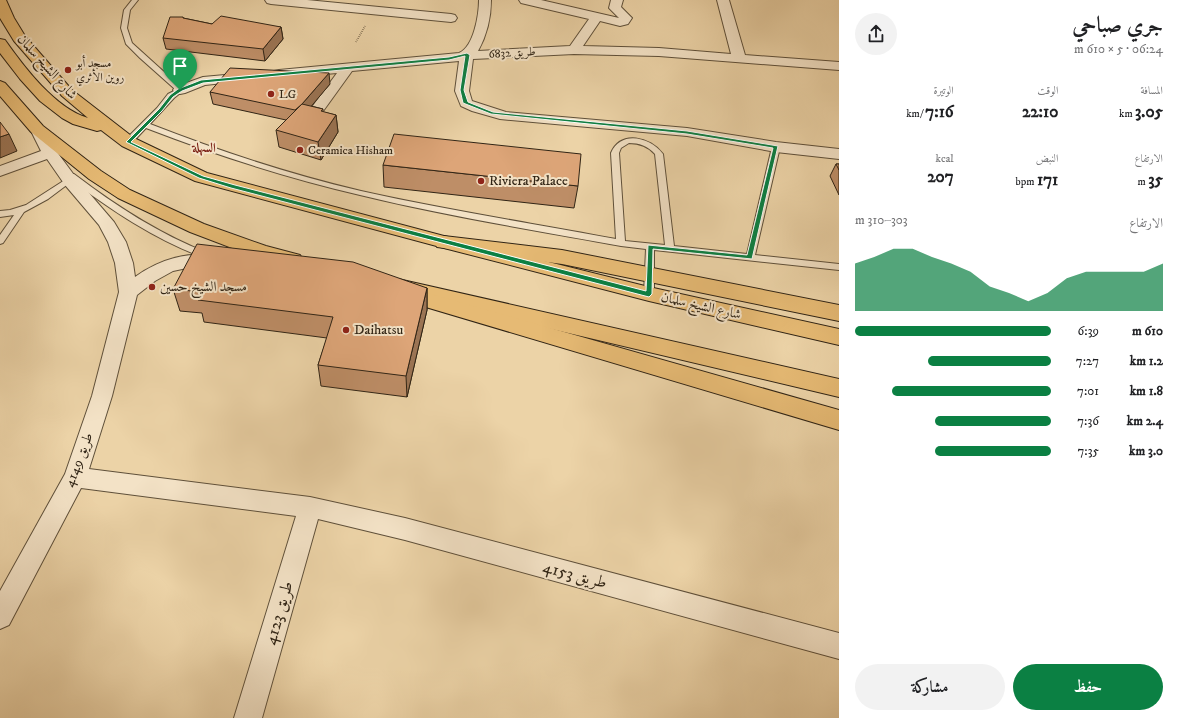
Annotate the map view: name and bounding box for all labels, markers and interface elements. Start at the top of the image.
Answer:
text: جري صباحي [1072,12,1163,39]
button: share [855,13,897,55]
street label: شارع الشيخ سلمان [11,31,81,105]
text: 06:24 · 5 × 610 m [1074,41,1163,57]
street label: طريق 6832 [488,44,536,62]
pin [163,49,197,90]
place label: مسجد أبو روين الأثري [75,55,125,87]
icon: arrive [169,55,191,77]
marker: مسجد أبو روين الأثري [63,65,73,75]
text: الوتيرة [933,84,954,98]
text: الوقت [1037,84,1058,98]
text: المسافة [1141,84,1163,98]
place label: LG [279,87,297,102]
marker: LG [266,89,276,99]
text: 7:16 [925,101,954,123]
text: 22:10 [1022,101,1058,123]
text: 3.05 [1135,101,1163,123]
text: /km [906,107,925,121]
text: km [1119,107,1135,121]
district label: السهلة [191,140,216,156]
place label: Ceramica Hisham [308,143,393,158]
marker: Ceramica Hisham [295,145,305,155]
text: kcal [936,152,954,166]
text: النبض [1036,152,1058,166]
text: الارتفاع [1134,152,1163,166]
text: 207 [927,166,954,188]
text: 171 [1037,169,1058,191]
text: 35 [1148,169,1163,191]
place label: Riviera Palace [489,172,568,190]
text: bpm [1016,175,1037,189]
text: m [1138,175,1148,189]
marker: Riviera Palace [476,176,486,186]
text: 303–310 m [855,212,908,228]
text: الارتفاع [1129,215,1163,231]
place label: مسجد الشيخ حسين [160,278,247,299]
marker: مسجد الشيخ حسين [147,282,157,292]
street label: شارع الشيخ سلمان [658,288,743,327]
place label: Daihatsu [354,321,403,339]
text: 6:39 [1078,323,1099,339]
text: 610 m [1132,323,1163,339]
marker: Daihatsu [341,325,351,335]
text: 7:27 [1076,353,1099,369]
text: 1.2 km [1130,353,1163,369]
text: 7:01 [1077,383,1099,399]
text: 1.8 km [1130,383,1163,399]
text: 7:36 [1077,413,1099,429]
text: 2.4 km [1127,413,1163,429]
street label: طريق 4149 [60,430,98,490]
text: 7:35 [1077,443,1099,459]
text: 3.0 km [1129,443,1163,459]
street label: طريق 4153 [541,556,609,594]
street label: طريق 4123 [259,578,299,648]
button: مشاركة [855,664,1005,710]
button: حفظ [1013,664,1163,710]

